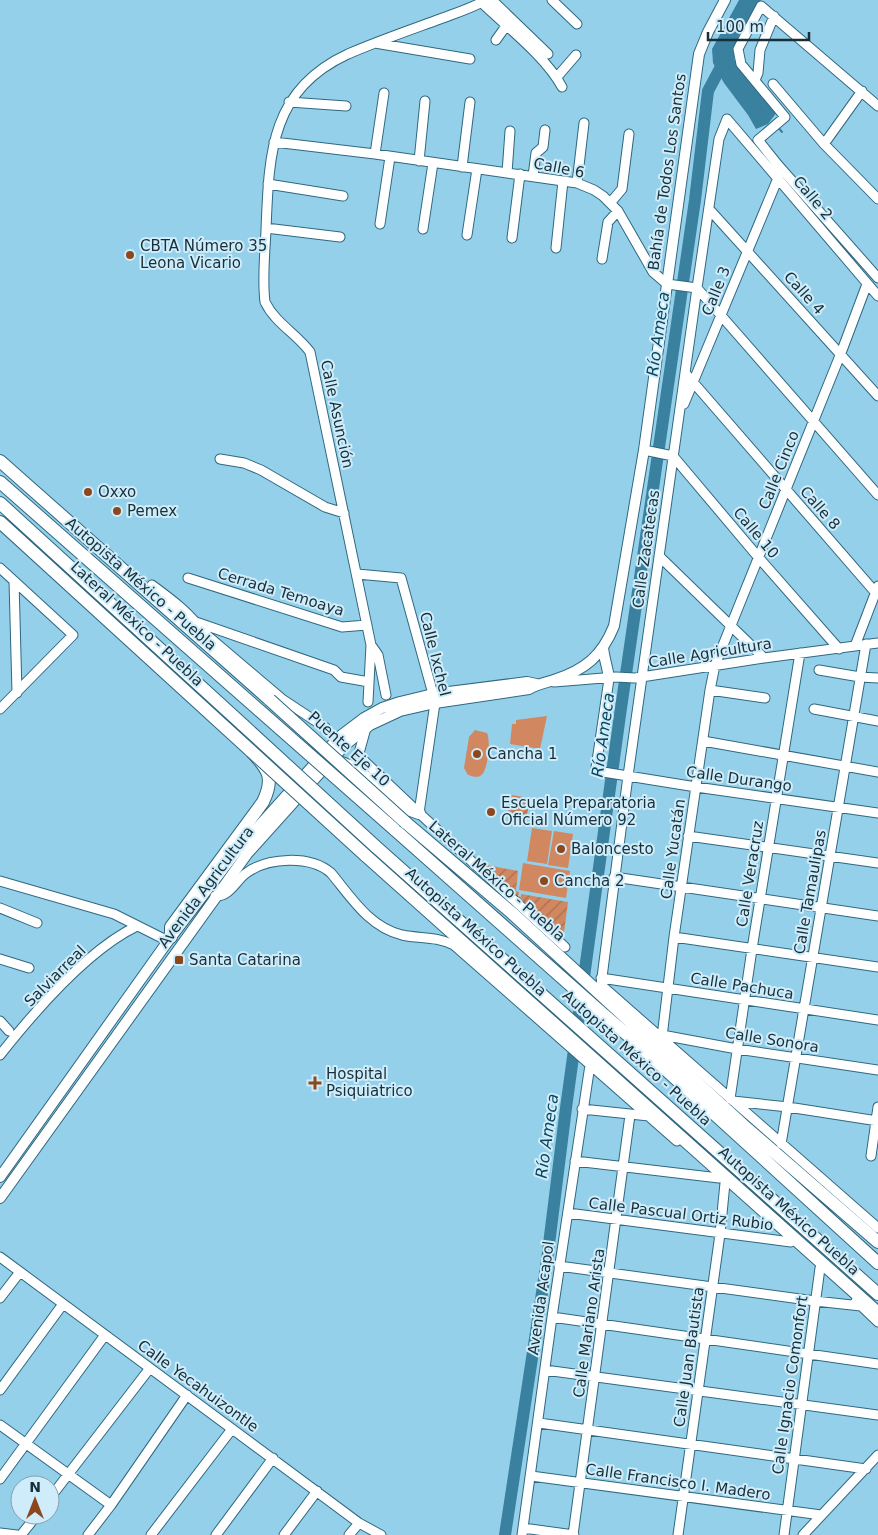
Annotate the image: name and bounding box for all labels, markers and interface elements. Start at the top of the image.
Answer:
scale bar [708,10,809,42]
text: 100 m [716,18,764,36]
street label: Bahía de Todos Los Santos [644,72,690,272]
street label: Calle 6 [532,154,586,182]
street label: Calle 2 [790,172,836,224]
place label: CBTA Número 35 Leona Vicario [140,237,267,272]
marker: CBTA Número 35 Leona Vicario [124,249,136,261]
street label: Calle 3 [698,264,734,318]
street label: Calle 4 [780,268,828,318]
water label: Río Ameca [643,290,673,378]
street label: Calle Asunción [317,358,357,470]
street label: Calle Cinco [755,428,803,512]
place label: Oxxo [98,483,136,501]
street label: Calle 8 [796,483,844,533]
marker: Oxxo [82,486,94,498]
street label: Calle Zacatecas [629,489,663,609]
place label: Pemex [127,502,177,520]
street label: Calle 10 [729,504,783,562]
marker: Pemex [111,505,123,517]
street label: Autopista México - Puebla [62,514,220,654]
street label: Lateral México - Puebla [67,558,207,690]
street label: Cerrada Temoaya [216,564,346,620]
street label: Calle Ixchel [416,610,454,698]
street label: Calle Agricultura [647,634,773,672]
water label: Río Ameca [588,691,618,779]
street label: Puente Eje 10 [304,708,394,790]
place label: Cancha 1 [487,745,557,763]
marker: Cancha 1 [471,748,483,760]
street label: Calle Durango [685,763,793,795]
place label: Escuela Preparatoria Oficial Número 92 [501,794,656,829]
street label: Calle Yucatán [657,798,689,900]
marker: Escuela Preparatoria Oficial Número 92 [485,806,497,818]
street label: Lateral México - Puebla [425,817,569,945]
street label: Calle Veracruz [733,819,767,928]
street label: Avenida Agricultura [154,823,258,951]
street label: Calle Tamaulipas [790,828,830,956]
place label: Baloncesto [571,840,654,858]
marker: Baloncesto [555,843,567,855]
street label: Autopista México Puebla [402,864,550,1000]
place label: Cancha 2 [554,872,624,890]
marker: Cancha 2 [538,875,550,887]
street label: Salviarreal [21,942,89,1010]
place label: Santa Catarina [189,951,301,969]
marker: Santa Catarina [173,954,185,966]
street label: Calle Pachuca [689,969,795,1003]
street label: Autopista México - Puebla [559,986,715,1130]
street label: Calle Sonora [724,1024,820,1056]
place label: Hospital Psiquiatrico [326,1065,413,1100]
marker: Hospital Psiquiatrico [308,1076,322,1090]
water label: Río Ameca [532,1092,562,1180]
street label: Autopista México Puebla [715,1143,863,1279]
street label: Calle Pascual Ortiz Rubio [588,1194,774,1234]
street label: Avenida Acapol [524,1240,558,1356]
street label: Calle Mariano Arista [570,1247,608,1399]
street label: Calle Juan Bautista [670,1286,708,1428]
street label: Calle Ignacio Comonfort [769,1294,811,1476]
street label: Calle Yecahuizontle [134,1336,262,1436]
street label: Calle Francisco I. Madero [584,1460,772,1504]
north arrow [10,1475,60,1525]
text: N [29,1479,41,1495]

